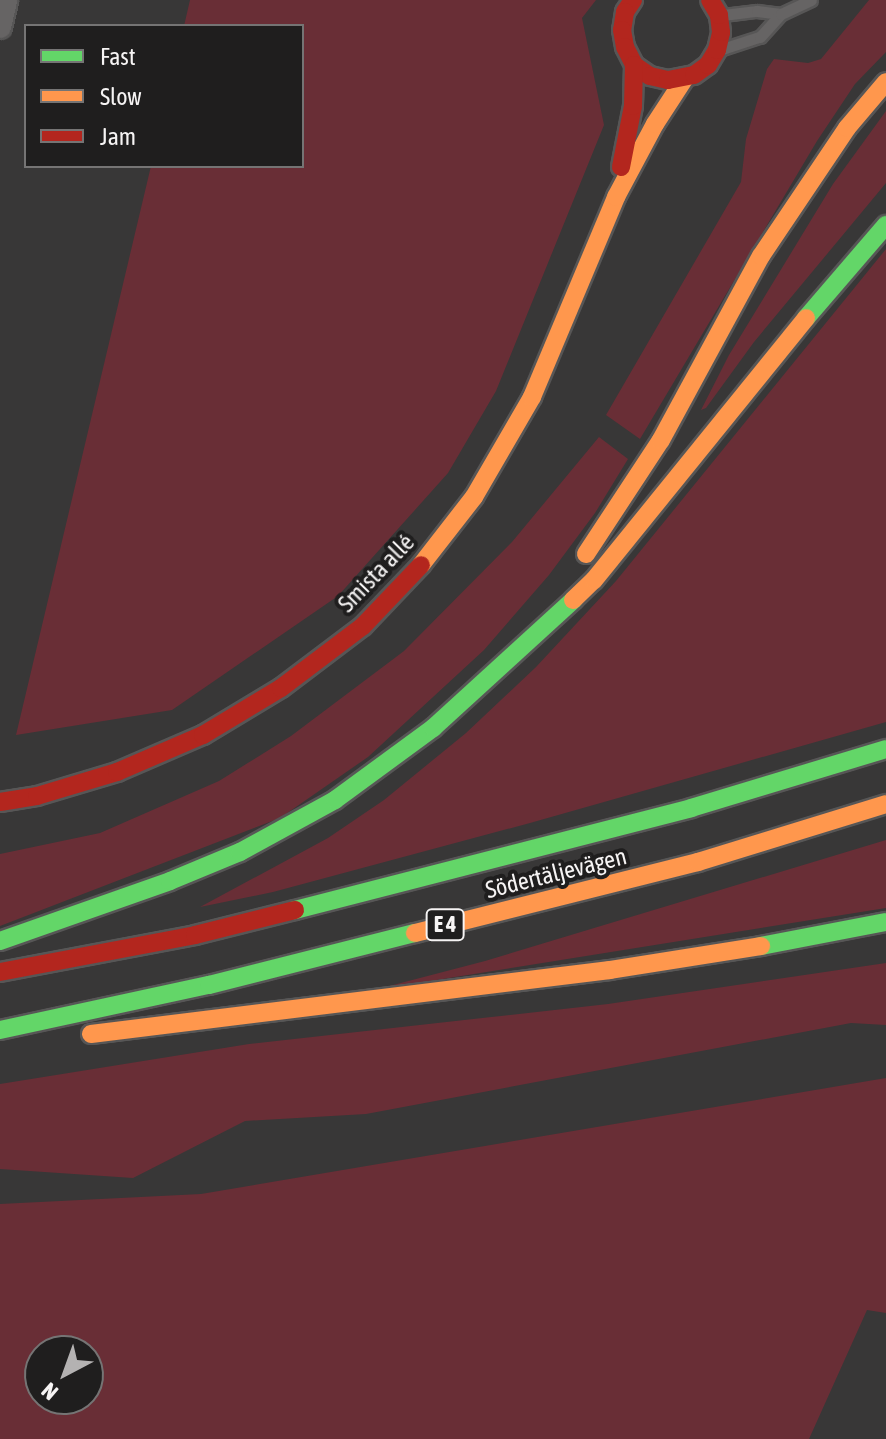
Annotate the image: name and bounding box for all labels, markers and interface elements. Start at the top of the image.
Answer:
legend [24,24,304,168]
text: Fast [100,43,136,70]
text: Slow [100,83,142,110]
text: Jam [100,123,136,150]
street label: Smista allé [332,528,420,618]
street label: Södertäljevägen [483,842,629,904]
road number: E 4 [425,907,465,943]
north arrow [24,1335,104,1415]
text: N [36,1378,63,1406]

